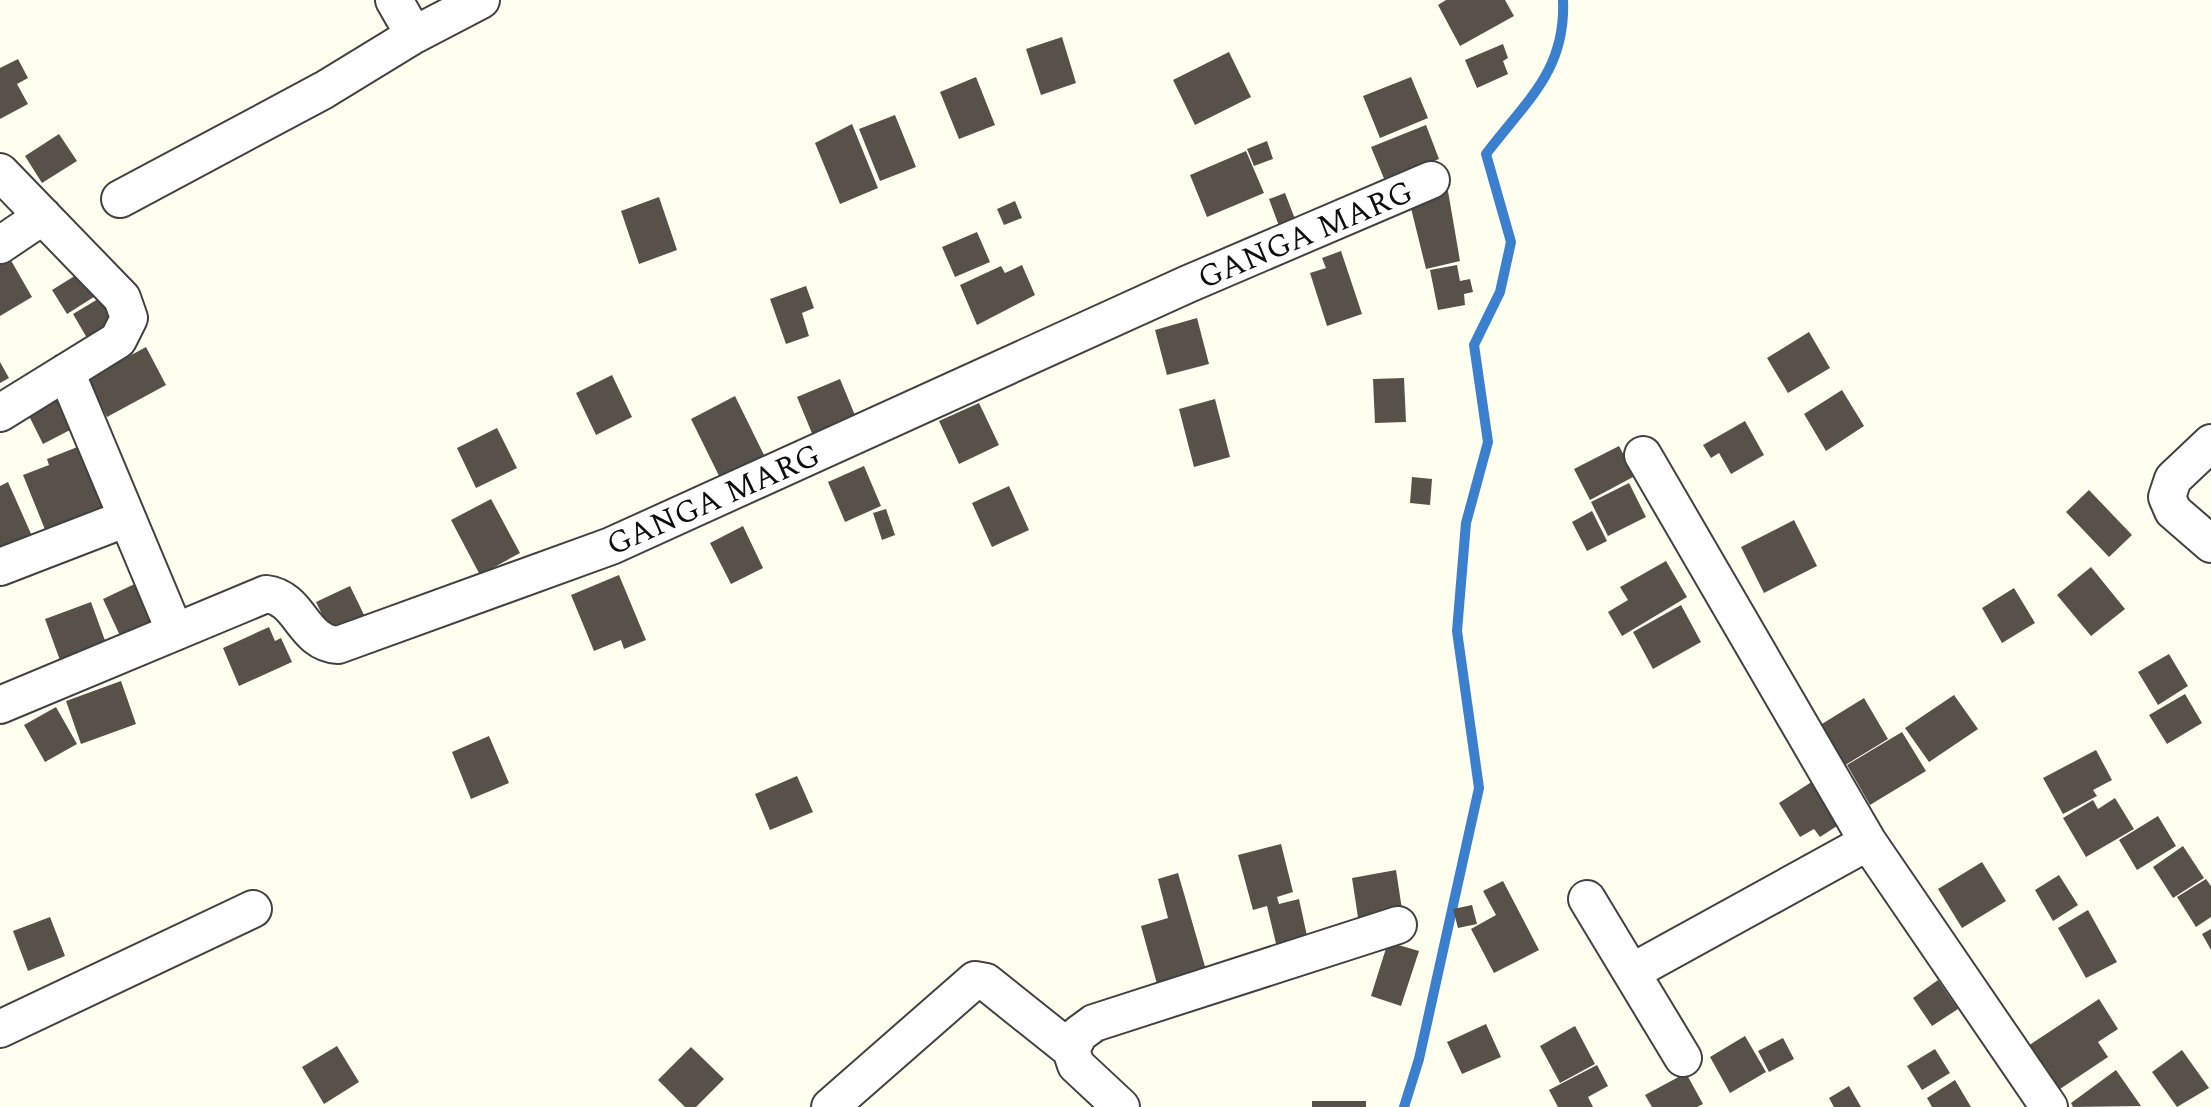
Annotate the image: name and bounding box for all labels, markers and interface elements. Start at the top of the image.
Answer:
street label: GANGA MARG [1190,168,1421,303]
street label: GANGA MARG [599,431,829,569]

